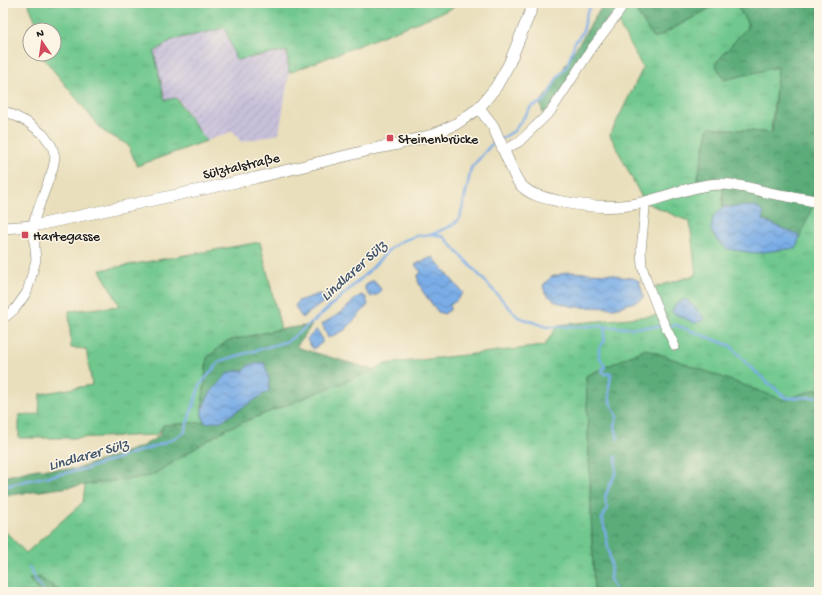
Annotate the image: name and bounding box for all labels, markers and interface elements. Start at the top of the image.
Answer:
north arrow [22,22,62,62]
text: N [35,28,45,41]
place label: Steinenbrücke [398,132,479,149]
marker: Steinenbrücke [385,133,395,143]
street label: Sülztalstraße [202,150,282,185]
place label: Hartegasse [33,229,101,246]
marker: Hartegasse [20,230,30,240]
water label: Lindlarer Sülz [318,236,392,306]
water label: Lindlarer Sülz [47,436,132,476]

